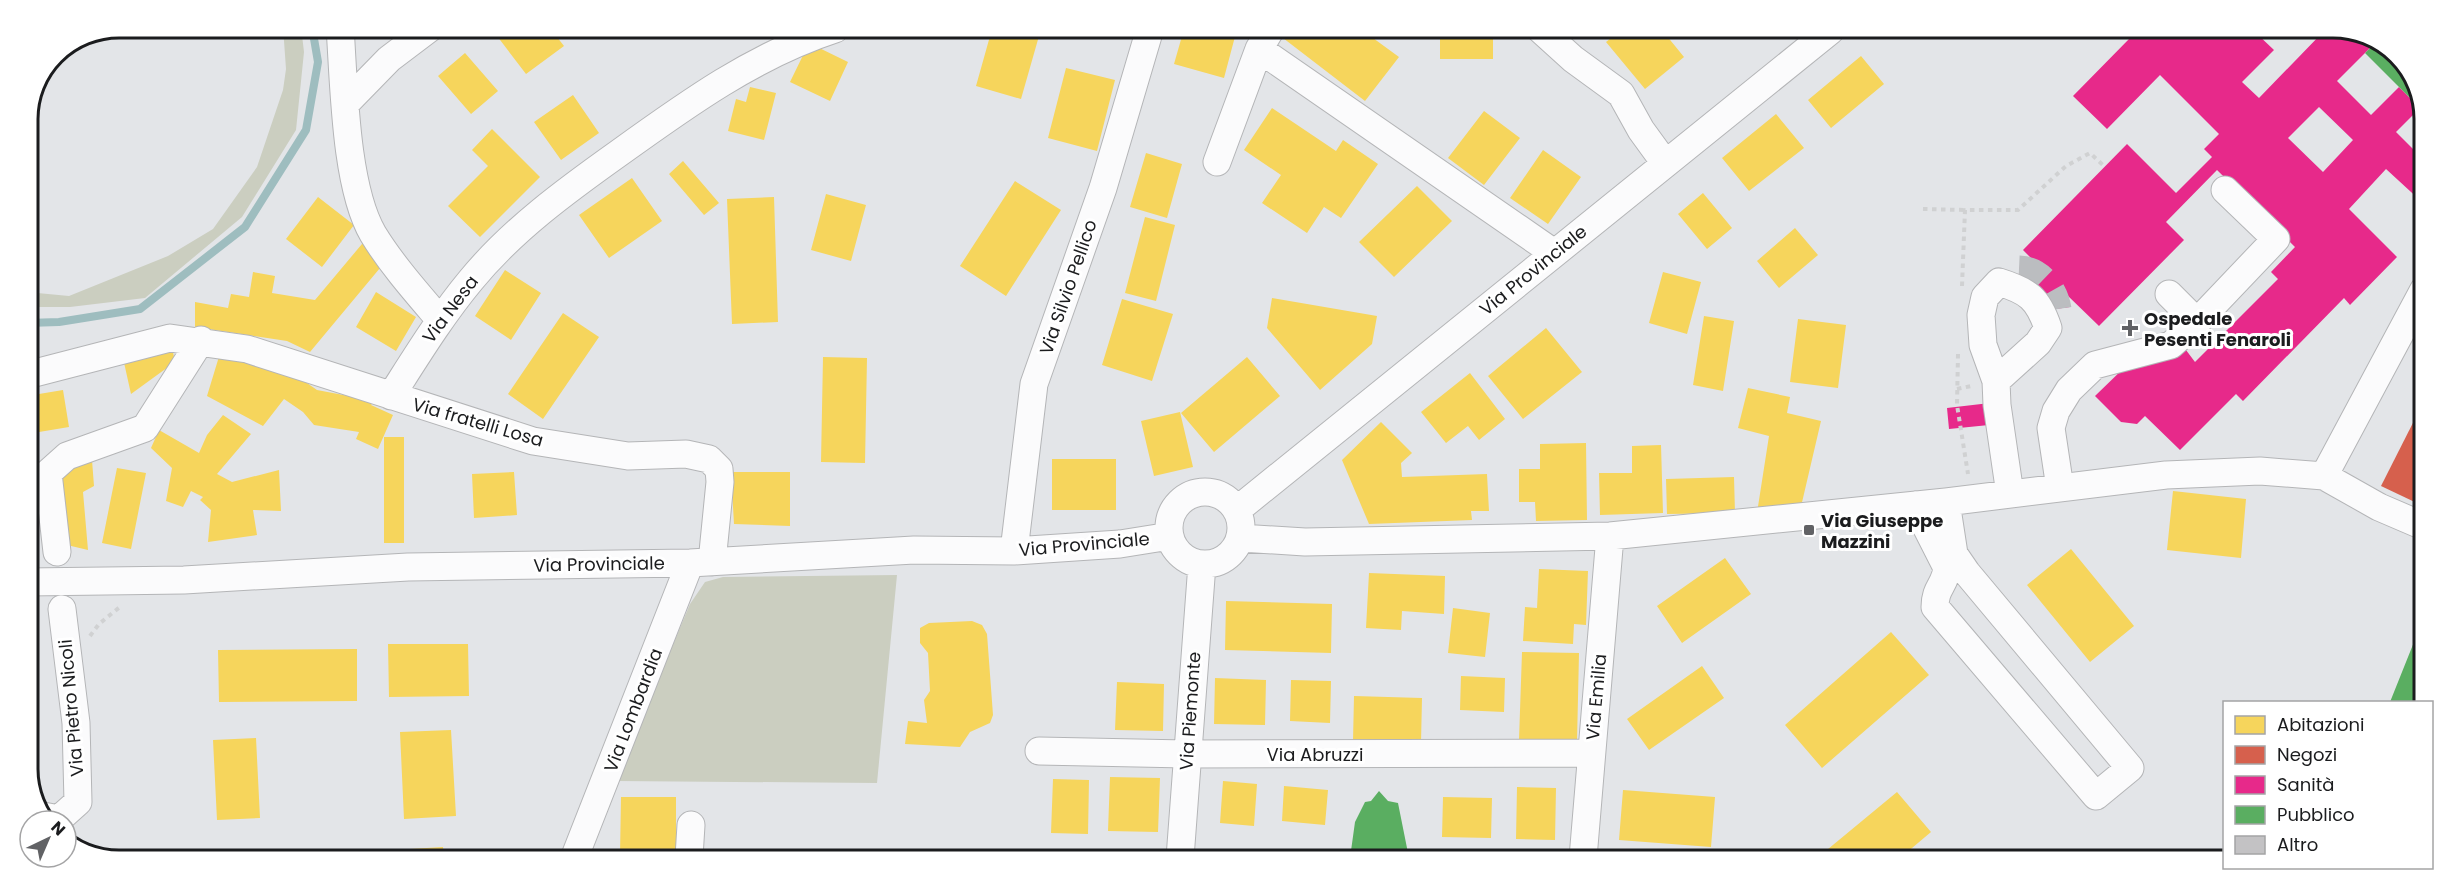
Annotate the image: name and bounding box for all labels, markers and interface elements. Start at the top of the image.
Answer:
street label: Via Silvio Pellico [1033,216,1103,358]
street label: Via Provinciale [1474,219,1592,321]
street label: Via Nesa [416,270,484,348]
place label: Ospedale Pesenti Fenaroli [2144,306,2291,352]
marker: Ospedale Pesenti Fenaroli [2121,319,2139,337]
street label: Via fratelli Losa [410,391,546,453]
place label: Via Giuseppe Mazzini [1821,508,1943,554]
marker: Via Giuseppe Mazzini [1802,523,1816,537]
street label: Via Provinciale [1017,526,1151,562]
street label: Via Provinciale [533,550,665,578]
street label: Via Pietro Nicoli [53,638,89,778]
street label: Via Lombardia [598,644,668,776]
street label: Via Piemonte [1173,651,1207,771]
street label: Via Emilia [1580,653,1612,741]
legend [2223,701,2433,869]
text: Abitazioni [2277,712,2365,737]
street label: Via Abruzzi [1267,742,1363,767]
text: Negozi [2277,742,2337,767]
text: Sanità [2277,772,2334,797]
text: Pubblico [2277,802,2355,827]
north arrow [18,809,78,869]
text: N [46,816,70,841]
text: Altro [2277,832,2318,857]

